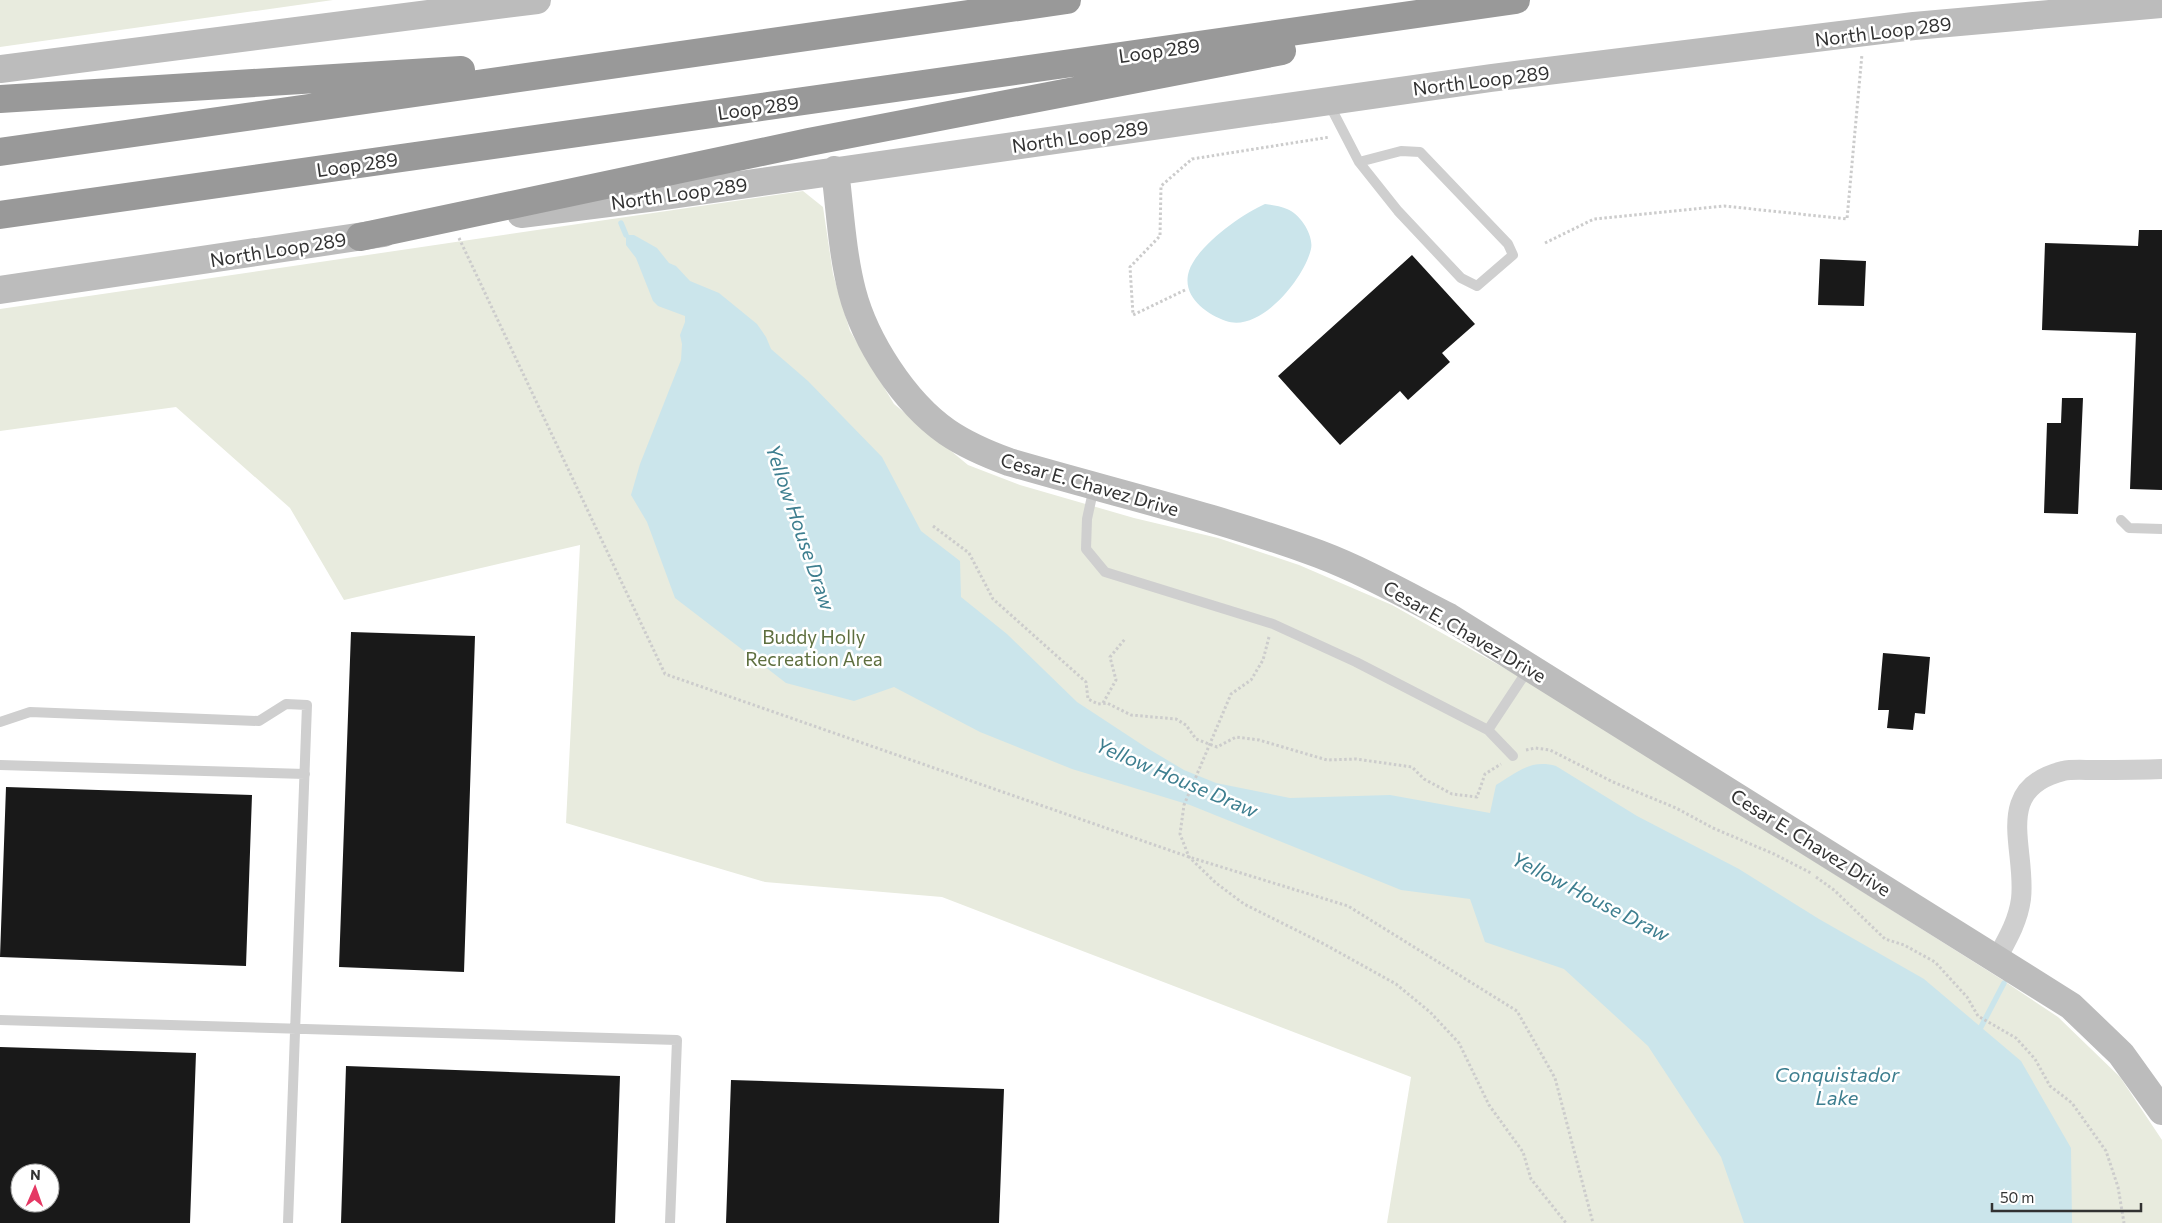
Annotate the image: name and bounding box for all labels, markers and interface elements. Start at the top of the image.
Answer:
street label: North Loop 289 [1813,11,1953,51]
street label: Loop 289 [1117,33,1201,67]
street label: North Loop 289 [1411,60,1551,100]
street label: Loop 289 [716,90,800,124]
street label: North Loop 289 [1010,115,1150,157]
street label: Loop 289 [315,147,399,181]
street label: North Loop 289 [609,172,749,214]
street label: North Loop 289 [208,227,348,271]
water label: Yellow House Draw [761,441,841,614]
street label: Cesar E. Chavez Drive [998,448,1182,520]
street label: Cesar E. Chavez Drive [1379,575,1551,687]
park label: Buddy Holly Recreation Area [745,625,883,670]
water label: Yellow House Draw [1092,732,1262,822]
street label: Cesar E. Chavez Drive [1727,783,1895,901]
water label: Yellow House Draw [1508,846,1675,947]
water label: Conquistador Lake [1775,1062,1900,1109]
north arrow [10,1163,60,1213]
text: N [30,1166,41,1183]
scale bar [1992,1180,2141,1212]
text: 50 m [2000,1188,2034,1206]

